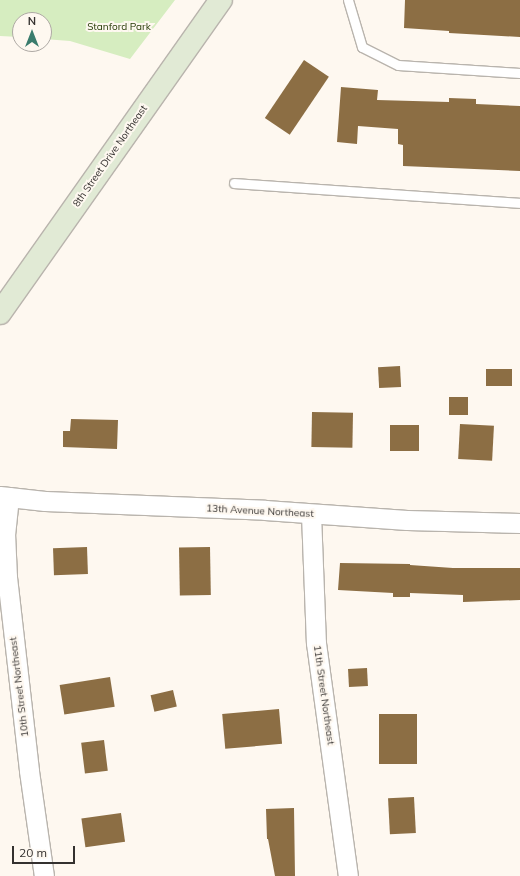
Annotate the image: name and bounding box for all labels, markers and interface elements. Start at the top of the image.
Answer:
north arrow [12,12,52,52]
text: N [28,14,36,28]
park label: Stanford Park [87,21,151,33]
street label: 8th Street Drive Northeast [70,103,150,209]
street label: 13th Avenue Northeast [206,502,314,520]
street label: 10th Street Northeast [7,636,31,738]
street label: 11th Street Northeast [311,644,337,746]
scale bar [14,838,77,864]
text: 20 m [19,845,47,860]

